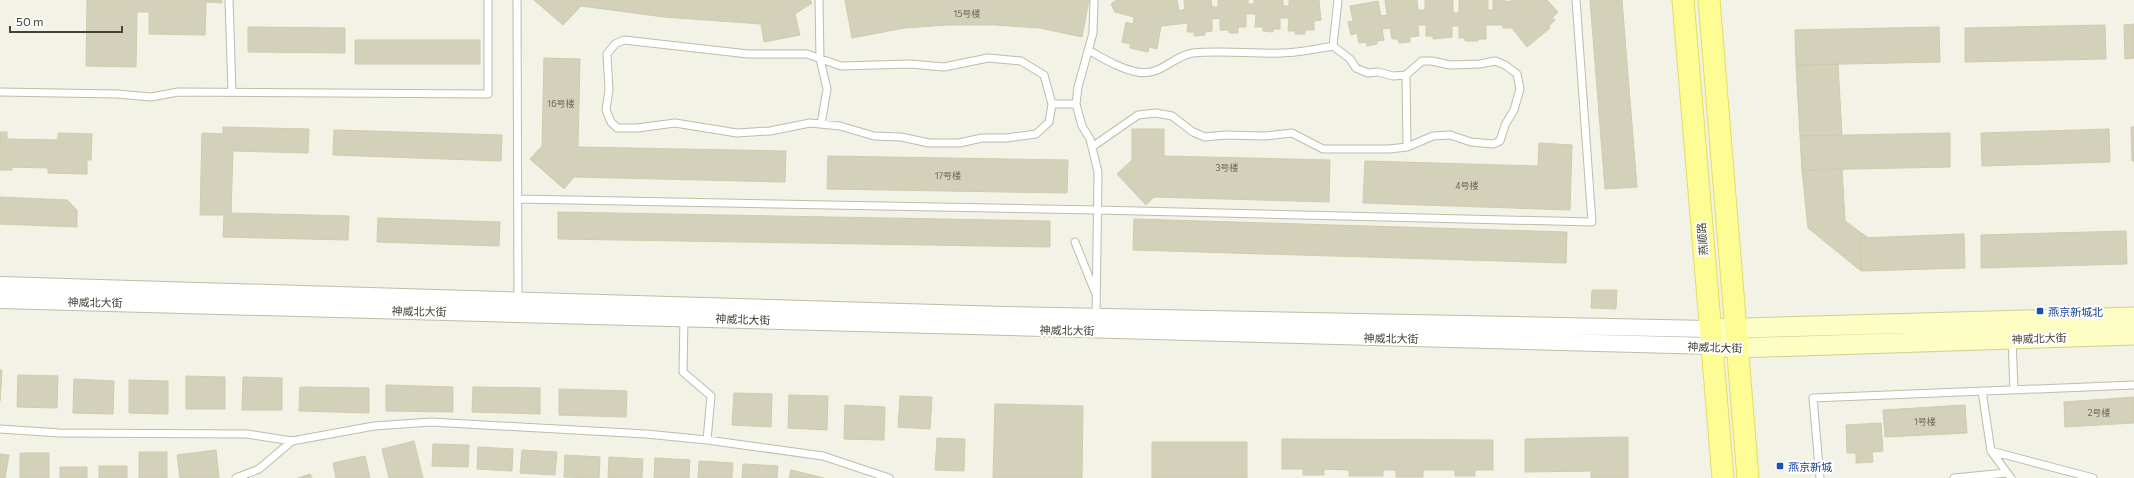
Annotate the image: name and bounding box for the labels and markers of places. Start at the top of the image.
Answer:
place label: 燕京新城北 [2048,305,2103,318]
marker: 燕京新城北 [2035,306,2045,316]
place label: 燕京新城 [1788,460,1832,473]
marker: 燕京新城 [1775,461,1785,471]

